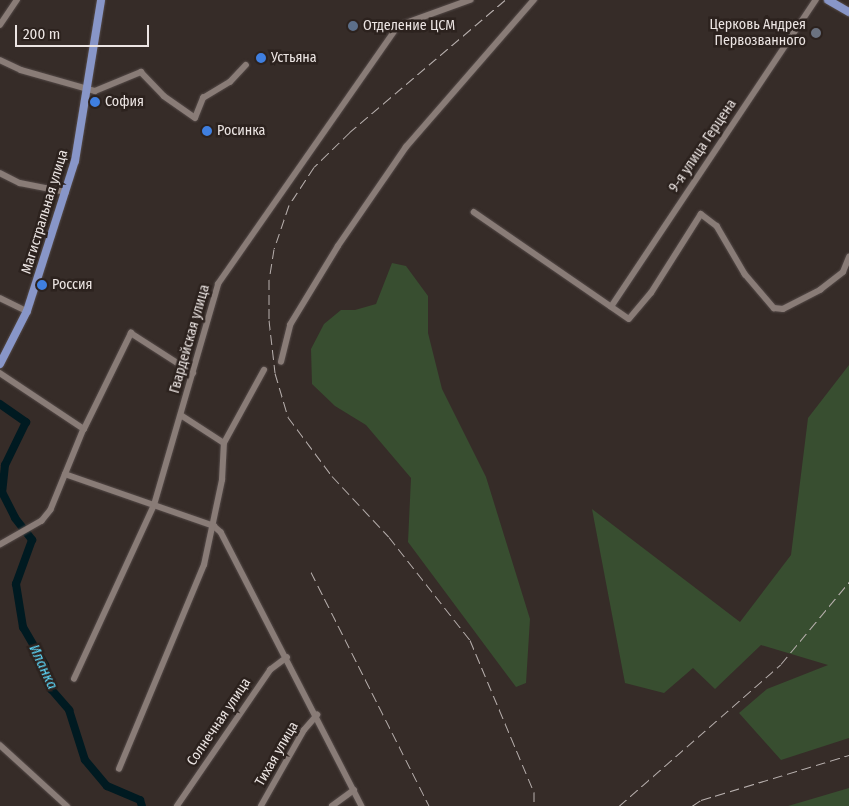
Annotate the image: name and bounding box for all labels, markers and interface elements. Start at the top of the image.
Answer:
scale bar [18,15,151,47]
place label: Церковь Андрея Первозванного [710,17,806,49]
place label: Отделение ЦСМ [363,18,455,34]
marker: Отделение ЦСМ [347,20,359,32]
text: 200 m [23,25,60,43]
marker: Церковь Андрея Первозванного [810,27,822,39]
place label: Устьяна [271,50,317,66]
marker: Устьяна [255,52,267,64]
place label: София [105,94,144,110]
marker: София [89,96,101,108]
street label: 9-я улица Герцена [666,96,740,196]
place label: Росинка [217,123,265,139]
marker: Росинка [201,125,213,137]
street label: Магистральная улица [18,148,72,276]
place label: Россия [52,277,92,293]
marker: Россия [36,279,48,291]
street label: Гвардейская улица [166,283,214,395]
water label: Иланка [25,642,61,692]
street label: Солнечная улица [183,675,255,769]
street label: Тихая улица [252,719,302,789]

